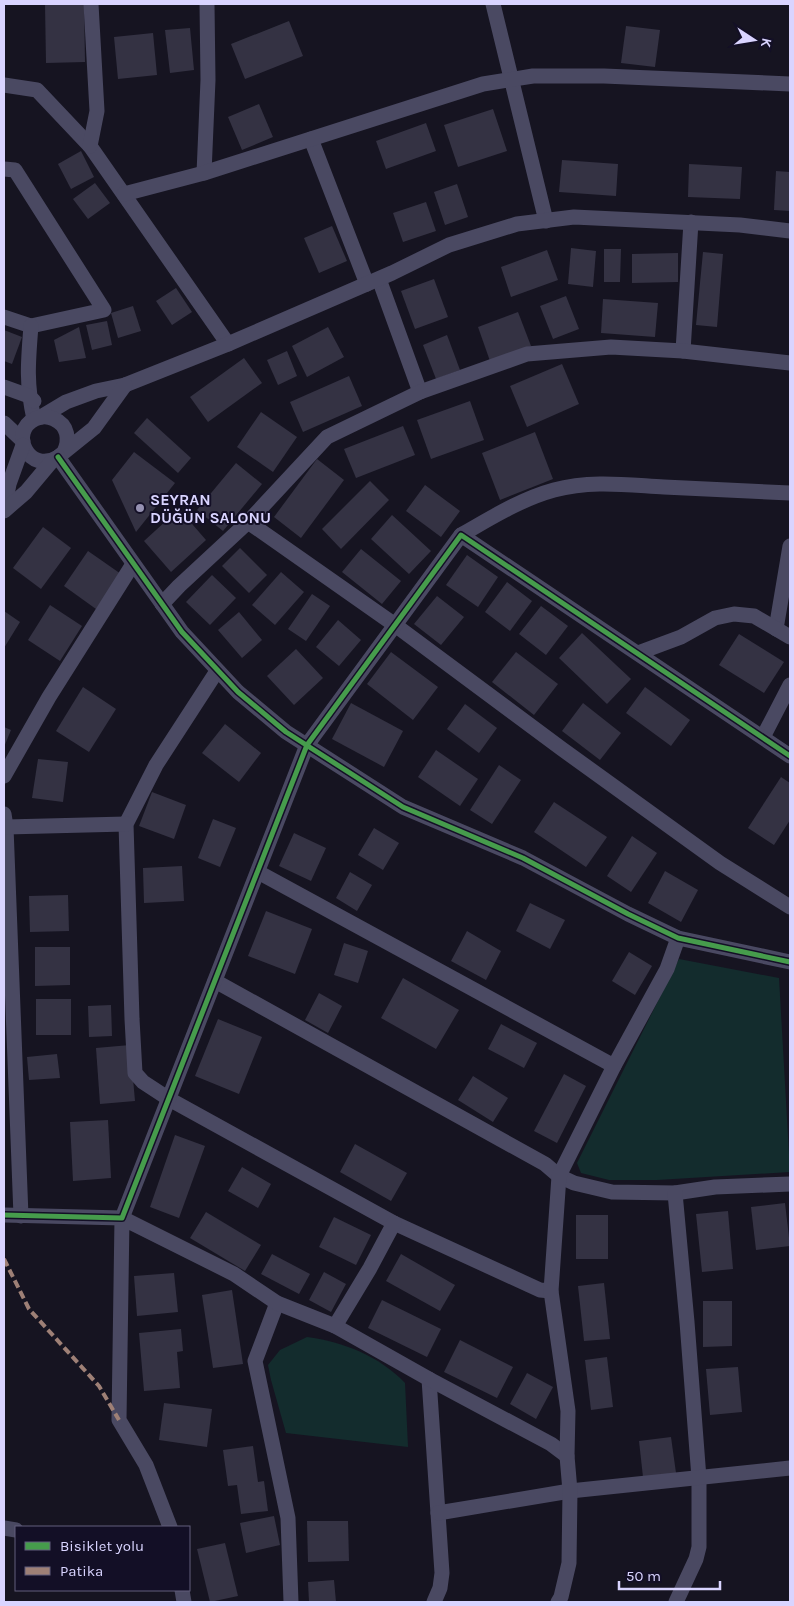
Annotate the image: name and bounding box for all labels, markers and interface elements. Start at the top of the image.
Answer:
north arrow [729,15,779,65]
text: K [757,36,775,50]
place label: SEYRAN DÜĞÜN SALONU [150,490,271,527]
marker: SEYRAN DÜĞÜN SALONU [134,502,146,514]
legend [15,1526,190,1591]
text: Bisiklet yolu [60,1537,144,1555]
scale bar [619,1558,720,1590]
text: Patika [60,1562,103,1580]
text: 50 m [626,1567,661,1585]

